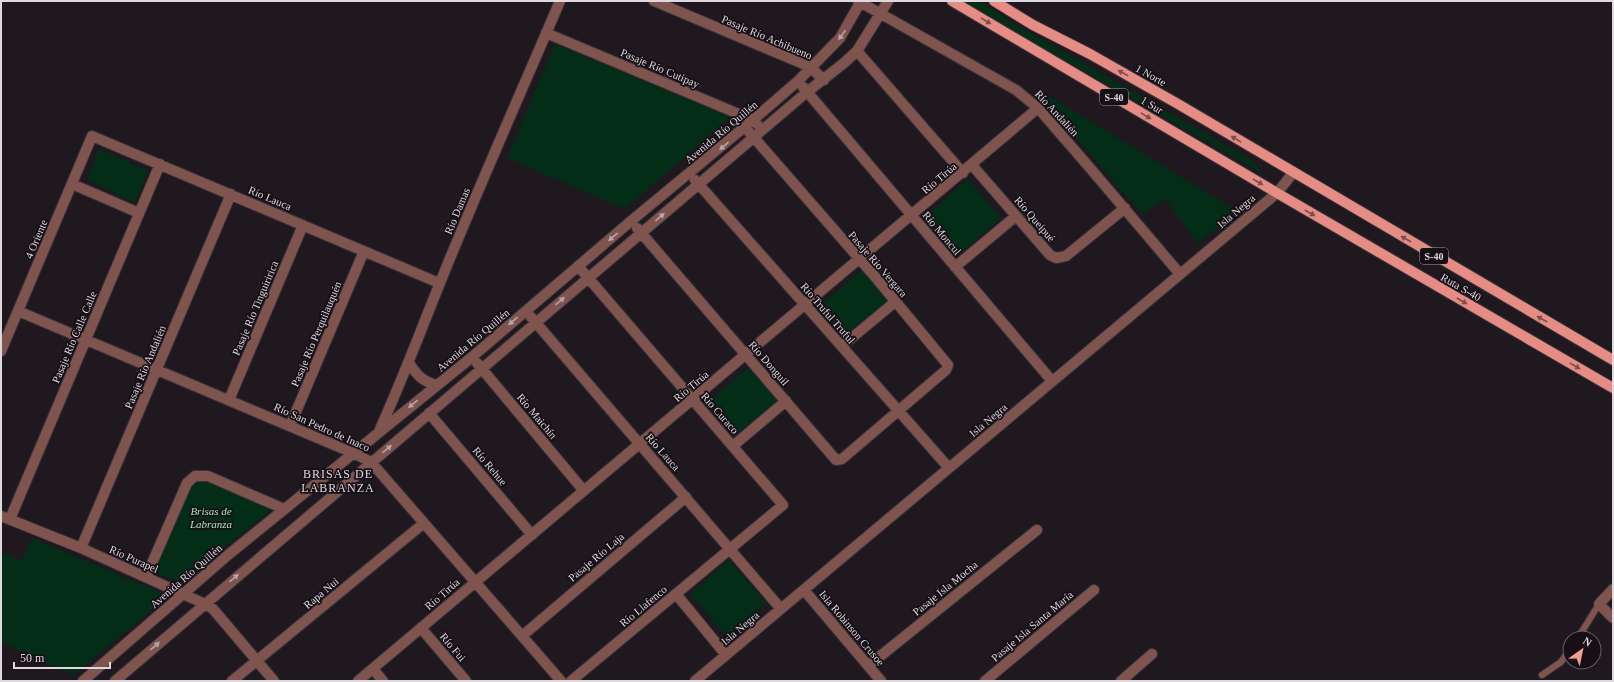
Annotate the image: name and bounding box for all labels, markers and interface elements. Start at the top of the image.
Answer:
street label: Pasaje Río Achibueno [720,12,815,62]
one-way arrow [980,17,992,24]
one-way arrow [838,29,846,40]
street label: Pasaje Río Cutipay [619,46,702,90]
street label: 1 Norte [1134,62,1169,88]
one-way arrow [1117,70,1129,77]
street label: Río Andalién [1033,88,1082,139]
road number: S-40 [1100,89,1128,105]
street label: 1 Sur [1139,94,1165,116]
street label: Avenida Río Quillén [682,98,760,166]
one-way arrow [1140,112,1152,119]
one-way arrow [1230,135,1242,142]
one-way arrow [718,141,729,150]
street label: Río Tirúa [919,160,959,196]
one-way arrow [1252,179,1264,186]
street label: Río Lauca [247,184,293,212]
street label: Río Damas [442,186,472,236]
street label: Isla Negra [1215,192,1257,230]
street label: Río Queipué [1012,194,1058,244]
street label: Río Moncul [920,209,964,257]
one-way arrow [1304,209,1316,216]
one-way arrow [654,212,665,221]
street label: 4 Oriente [22,218,50,260]
street label: Pasaje Río Vergara [846,229,910,299]
one-way arrow [608,232,617,241]
one-way arrow [1400,236,1412,243]
road number: S-40 [1420,248,1448,264]
street label: Pasaje Río Tinguiririca [230,259,280,357]
street label: Ruta S-40 [1439,271,1484,304]
street label: Pasaje Río Perquilauquén [288,279,344,388]
street label: Río Truful Truful [798,280,858,346]
street label: Pasaje Río Calle Calle [49,289,99,385]
one-way arrow [555,297,566,306]
one-way arrow [1457,297,1467,305]
street label: Avenida Río Quillén [434,306,512,374]
one-way arrow [1536,315,1548,322]
one-way arrow [508,317,519,326]
street label: Pasaje Río Andalién [122,323,168,410]
street label: Río Donguil [747,338,791,388]
one-way arrow [1569,363,1581,370]
street label: Río Tirúa [671,368,711,404]
street label: Río Curaco [699,390,741,436]
street label: Río Maichín [515,391,560,441]
one-way arrow [408,399,419,408]
street label: Río San Pedro de Inaco [272,400,372,454]
street label: Isla Negra [967,401,1009,439]
street label: Río Lauca [644,431,683,473]
one-way arrow [381,444,392,453]
street label: Río Rehue [470,444,510,488]
district label: BRISAS DE LABRANZA [301,467,375,495]
park label: Brisas de Labranza [189,505,233,530]
street label: Pasaje Río Laja [566,530,626,584]
street label: Avenida Río Quillén [148,541,225,610]
street label: Río Purapel [108,543,160,575]
street label: Pasaje Isla Mocha [910,558,980,618]
one-way arrow [229,574,240,583]
street label: Rapa Nui [301,575,341,611]
street label: Río Tirúa [422,576,462,612]
street label: Río Llafenco [617,583,669,629]
street label: Isla Robinson Crusoe [817,588,887,668]
street label: Pasaje Isla Santa María [989,588,1075,664]
street label: Isla Negra [719,609,761,647]
street label: Río Fui [438,630,468,664]
north arrow [1562,630,1602,670]
text: N [1581,634,1594,649]
one-way arrow [149,642,160,651]
scale bar [14,644,110,670]
text: 50 m [20,651,45,665]

